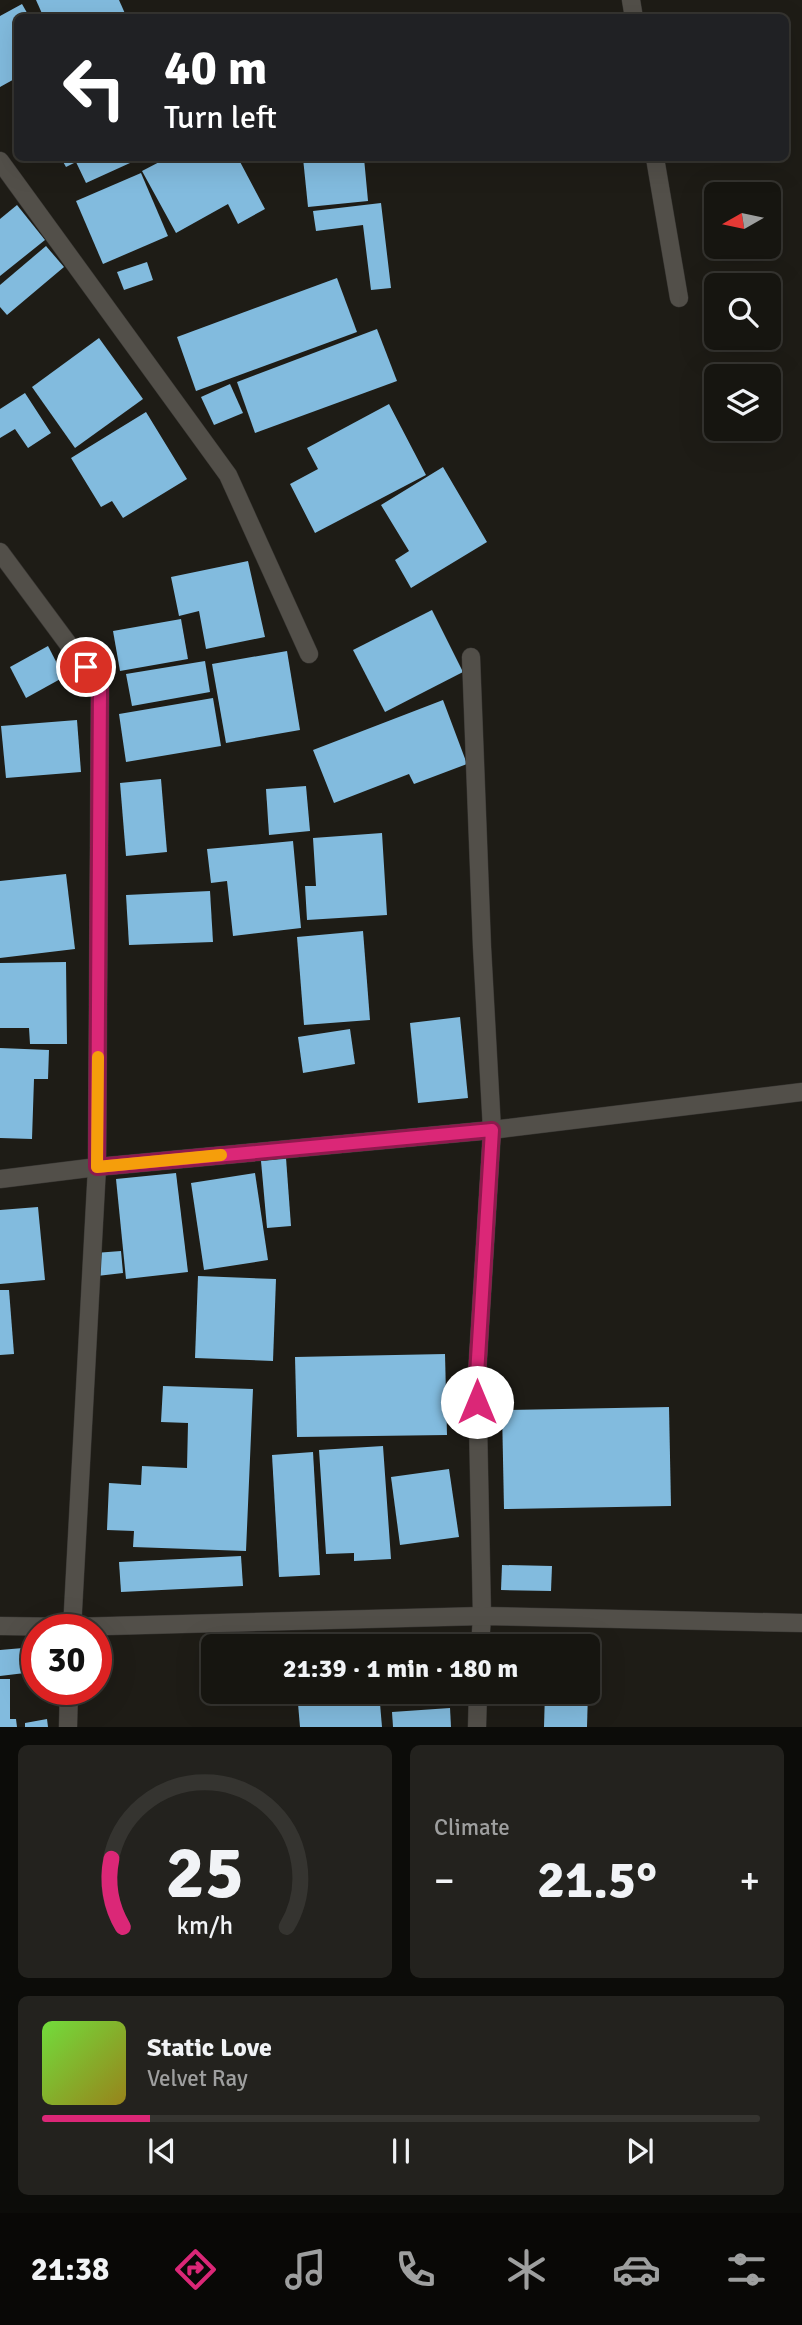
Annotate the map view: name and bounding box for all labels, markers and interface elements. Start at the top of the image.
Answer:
text: 40 m [164,38,267,98]
icon: left [49,42,140,133]
text: Turn left [164,98,277,137]
north arrow [704,182,780,259]
map controls [704,182,781,441]
button: search [704,273,781,350]
button: layers [704,364,781,441]
pin [56,637,116,697]
icon: arrive [67,648,105,686]
position arrow [440,1365,514,1439]
speed limit sign: 30 [21,1614,112,1705]
text: 21:39 · 1 min · 180 m [283,1653,518,1685]
text: Climate [434,1813,510,1842]
text: 25 [166,1830,244,1919]
text: 21.5° [537,1848,657,1912]
text: − [434,1857,455,1904]
text: + [739,1857,760,1904]
text: km/h [177,1910,233,1941]
text: Static Love [147,2032,272,2064]
text: Velvet Ray [147,2064,248,2093]
icon: previous [143,2132,181,2170]
icon: pause [382,2132,420,2170]
icon: next [621,2132,659,2170]
icon: directions [171,2245,220,2294]
icon: music [281,2245,330,2294]
icon: phone [391,2245,440,2294]
icon: climate [502,2245,551,2294]
icon: car [612,2245,661,2294]
icon: filters [722,2245,771,2294]
text: 21:38 [31,2250,109,2289]

